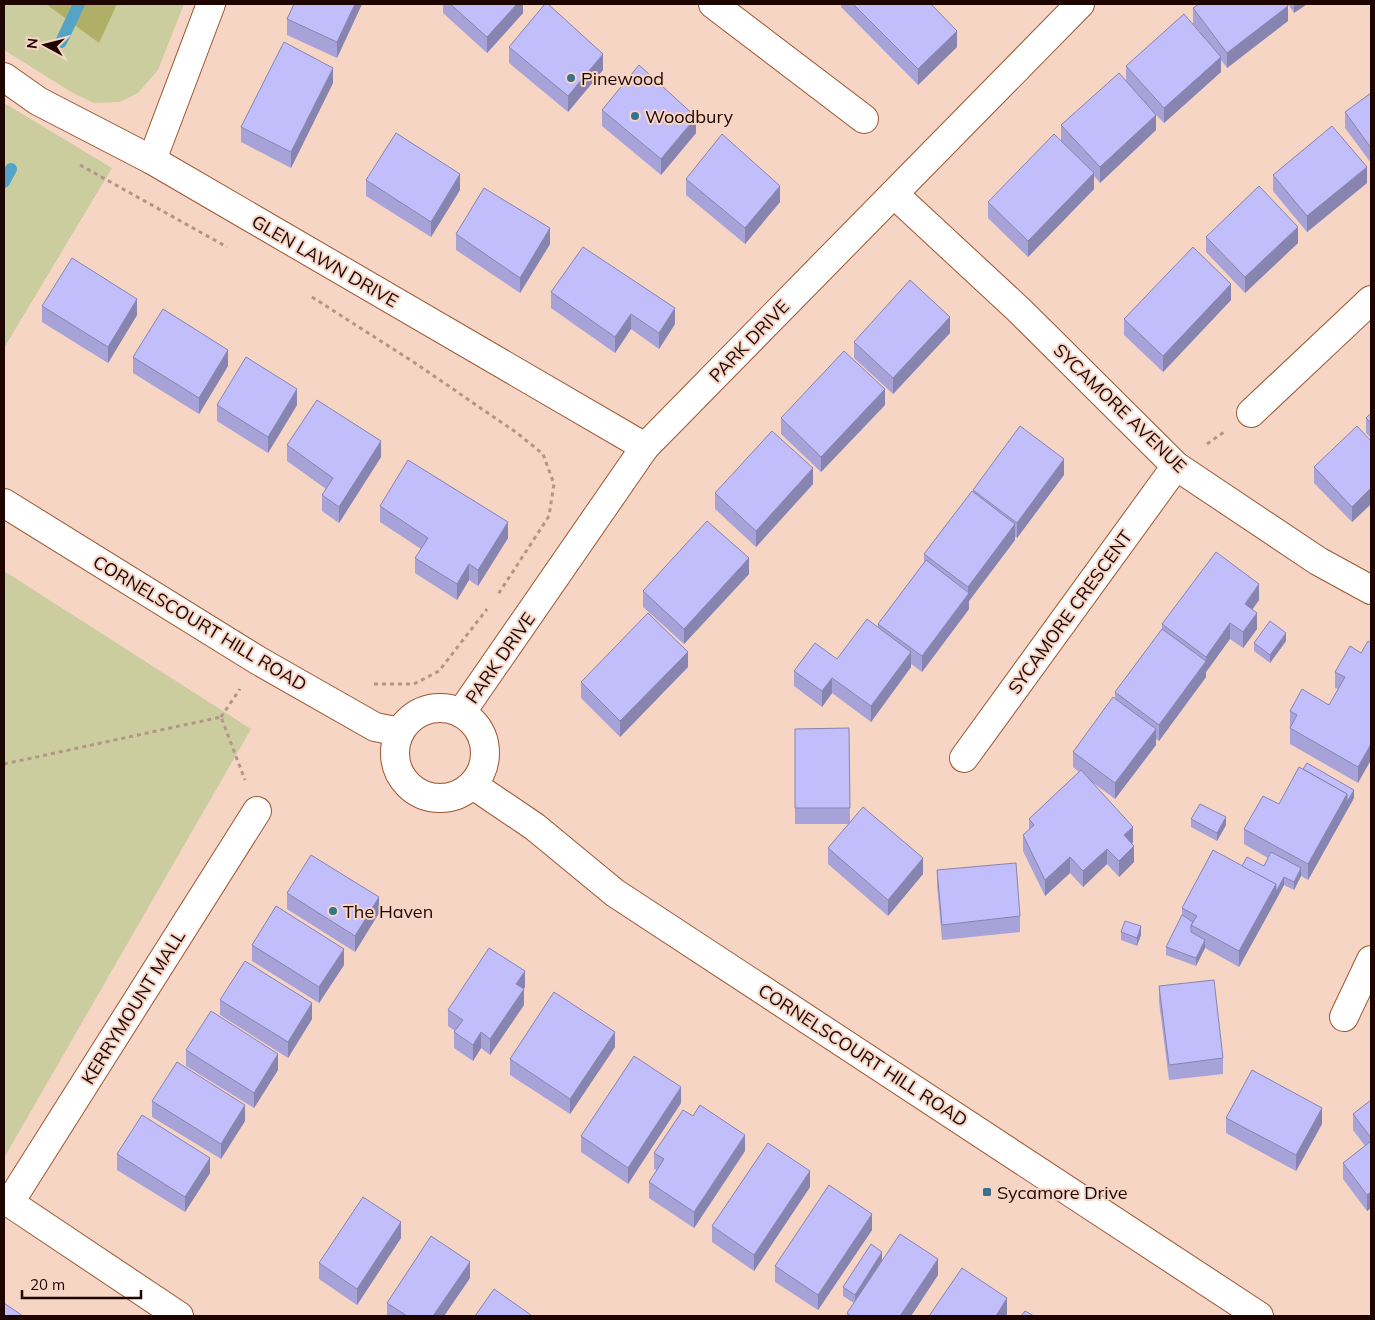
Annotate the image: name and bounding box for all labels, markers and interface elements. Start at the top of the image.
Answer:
north arrow [20,20,70,70]
text: N [23,37,42,50]
place label: Pinewood [581,67,664,90]
marker: Pinewood [565,72,577,84]
place label: Woodbury [645,105,734,128]
marker: Woodbury [629,110,641,122]
street label: GLEN LAWN DRIVE [248,210,402,312]
street label: PARK DRIVE [704,295,794,387]
street label: SYCAMORE AVENUE [1049,339,1191,477]
street label: SYCAMORE CRESCENT [1003,525,1137,698]
street label: CORNELSCOURT HILL ROAD [89,550,311,696]
street label: PARK DRIVE [460,608,540,708]
place label: The Haven [343,900,433,923]
marker: The Haven [327,905,339,917]
street label: KERRYMOUNT MALL [76,925,190,1088]
street label: CORNELSCOURT HILL ROAD [754,979,972,1131]
place label: Sycamore Drive [997,1181,1128,1204]
marker: Sycamore Drive [981,1186,993,1198]
scale bar [22,1268,141,1300]
text: 20 m [30,1275,65,1294]

